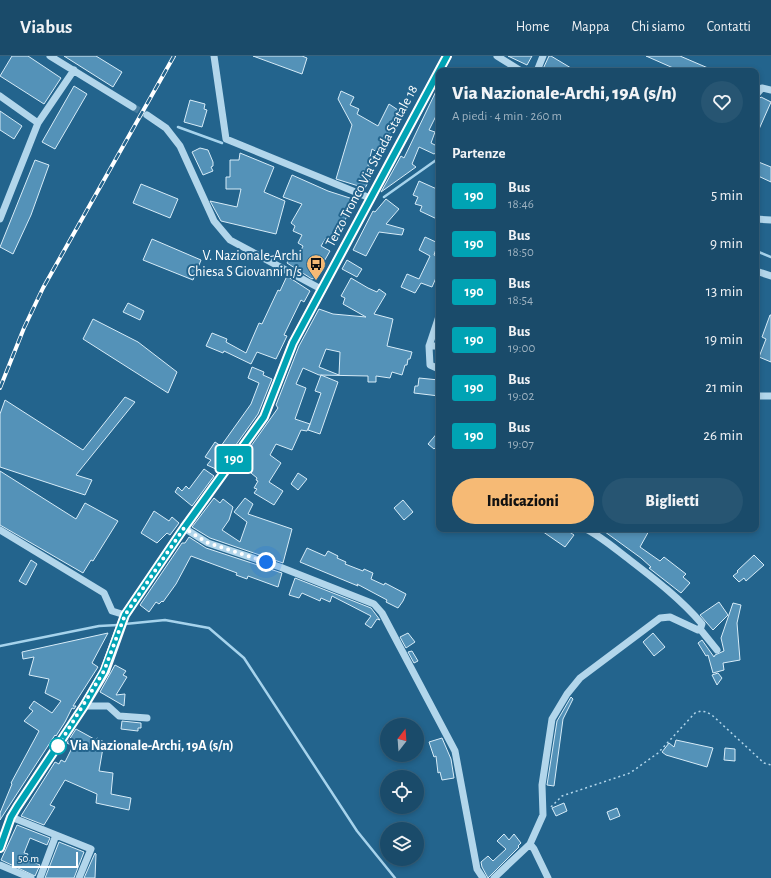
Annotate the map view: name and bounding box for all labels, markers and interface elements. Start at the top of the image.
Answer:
text: Viabus [20,18,72,37]
text: Home [516,20,549,34]
text: Mappa [571,20,610,34]
text: Chi siamo [632,20,685,34]
text: Contatti [707,20,751,34]
button: heart [701,81,743,123]
street label: Terzo Tronco Via Strada Statale 18 [323,83,421,249]
text: Via Nazionale-Archi, 19A (s/n) [452,84,677,103]
text: A piedi · 4 min · 260 m [452,110,562,123]
text: Partenze [452,146,506,161]
text: Bus [508,180,530,195]
text: 5 min [711,188,743,203]
text: 190 [464,189,484,203]
text: 18:46 [508,198,534,211]
text: Bus [508,228,530,243]
text: 9 min [710,236,743,251]
text: 190 [464,237,484,251]
text: 18:50 [508,246,534,259]
place label: V. Nazionale-Archi Chiesa S Giovanni n/s [188,249,302,279]
bus stop icon: V. Nazionale-Archi Chiesa S Giovanni n/s [305,253,327,281]
text: Bus [508,276,530,291]
text: 13 min [706,284,743,299]
text: 190 [464,285,484,299]
text: 18:54 [508,294,533,307]
text: Bus [508,324,530,339]
text: 19 min [705,332,743,347]
text: 190 [464,333,484,347]
text: 19:00 [508,342,535,355]
text: Bus [508,372,530,387]
text: 21 min [705,380,743,395]
text: 190 [464,381,484,395]
text: 19:02 [508,390,534,403]
text: Bus [508,420,530,435]
text: 26 min [703,428,743,443]
text: 190 [464,429,484,443]
text: 19:07 [508,438,534,451]
line badge: 190 [211,446,257,472]
text: 190 [224,452,244,466]
button: Indicazioni [452,478,594,524]
button: Biglietti [602,478,743,524]
your location [256,552,276,572]
north arrow [380,718,424,762]
map controls [380,718,424,866]
marker: Via Nazionale-Archi, 19A (s/n) [49,737,67,755]
place label: Via Nazionale-Archi, 19A (s/n) [70,739,234,753]
button: locate [380,770,424,814]
button: layers [380,822,424,866]
scale bar [12,850,78,869]
text: 50 m [18,853,39,864]

